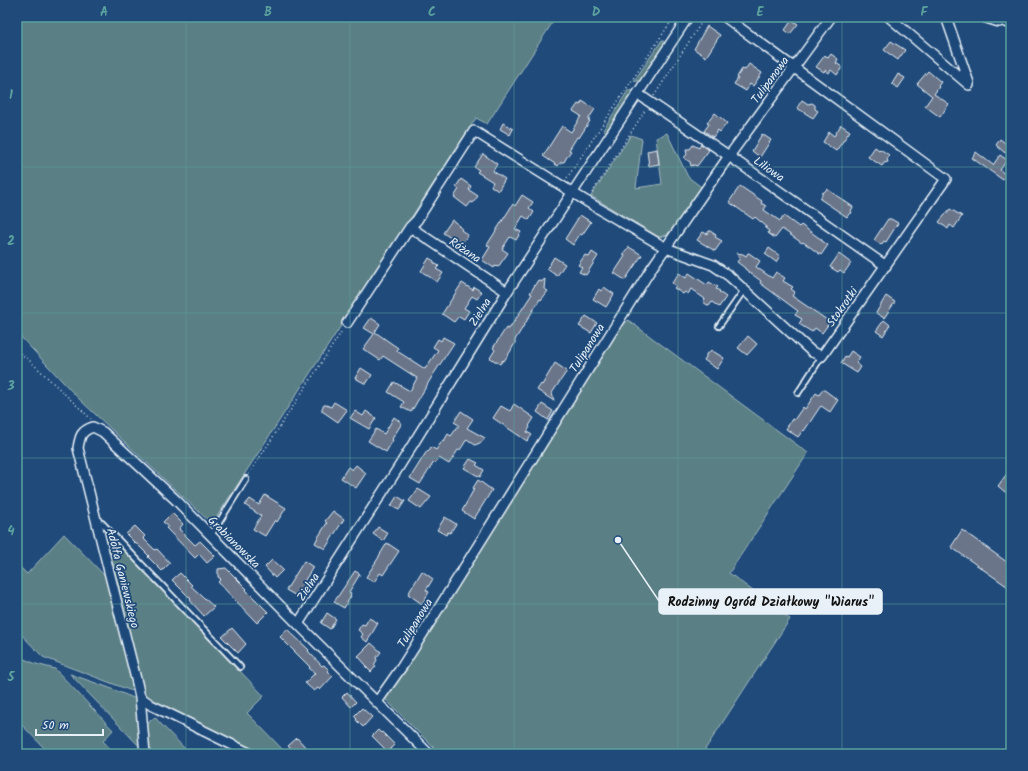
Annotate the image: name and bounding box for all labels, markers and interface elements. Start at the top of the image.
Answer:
text: A [100,2,108,23]
text: B [264,2,272,23]
text: C [428,2,436,23]
text: D [592,2,601,23]
text: E [756,2,764,23]
text: F [920,2,928,23]
street label: Tulipanowa [747,52,794,108]
text: 1 [9,85,13,106]
street label: Liliowa [749,152,789,187]
text: 2 [7,231,15,252]
street label: Różana [445,233,485,268]
street label: Stokrotki [822,283,864,331]
street label: Zielna [464,294,497,330]
street label: Tulipanowa [565,320,610,377]
text: 3 [6,376,15,397]
street label: Grabianowska [203,512,265,573]
text: 4 [7,521,15,542]
street label: Adolfa Ganiewskiego [101,526,144,630]
street label: Zielna [292,569,325,605]
callout: Rodzinny Ogród Działkowy "Wiarus" [659,589,882,614]
text: Rodzinny Ogród Działkowy "Wiarus" [668,592,874,613]
street label: Tulipanowa [393,595,438,652]
text: 5 [7,667,16,688]
scale bar [36,711,103,737]
text: 50 m [42,716,69,735]

